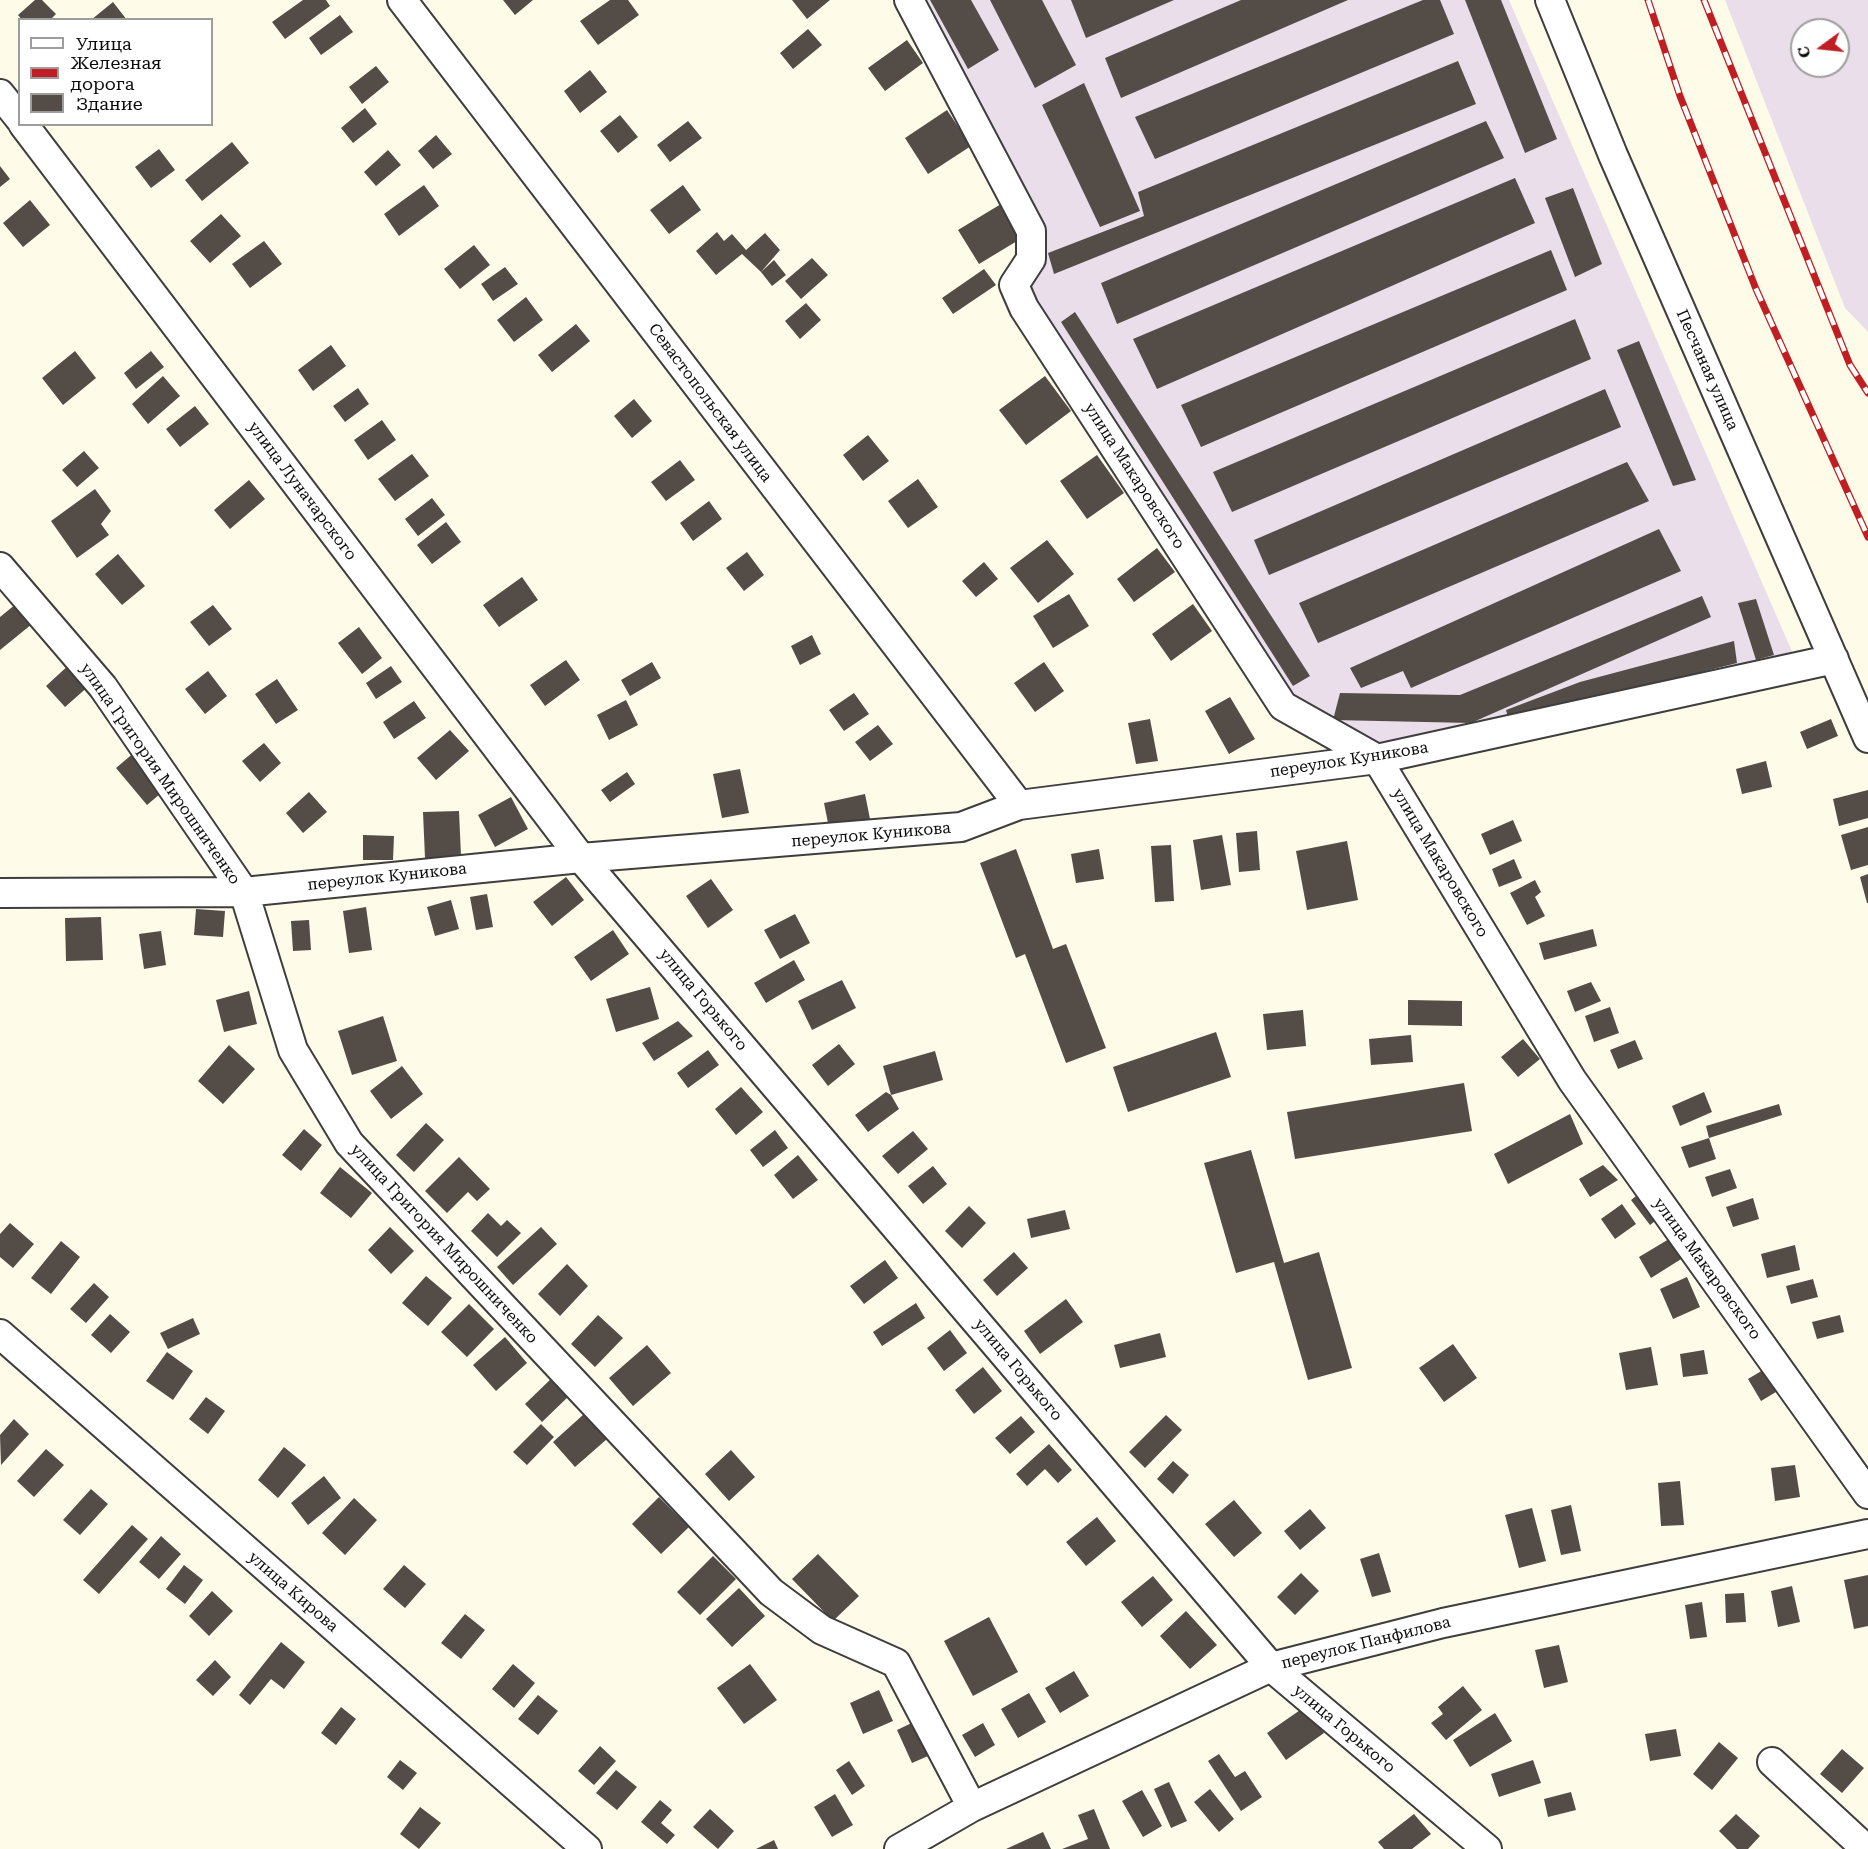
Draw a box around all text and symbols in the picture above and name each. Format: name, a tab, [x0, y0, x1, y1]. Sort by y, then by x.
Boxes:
legend	[18, 18, 213, 126]
north arrow	[1790, 18, 1850, 78]
text: Улица	[76, 33, 132, 54]
text: С	[1793, 44, 1815, 60]
text: Железная дорога	[71, 52, 161, 94]
text: Здание	[76, 93, 143, 114]
street label: Песчаная улица	[1672, 307, 1742, 433]
street label: Севастопольская улица	[644, 320, 776, 486]
street label: улица Макаровского	[1080, 399, 1188, 553]
street label: улица Луначарского	[244, 418, 360, 564]
street label: улица Григория Мирошниченко	[76, 660, 244, 888]
street label: переулок Куникова	[1269, 738, 1429, 782]
street label: улица Макаровского	[1388, 785, 1492, 941]
street label: переулок Куникова	[791, 818, 951, 852]
street label: переулок Куникова	[306, 859, 468, 895]
street label: улица Горького	[655, 945, 751, 1055]
street label: улица Григория Мирошниченко	[346, 1140, 542, 1348]
street label: улица Макаровского	[1649, 1194, 1765, 1344]
street label: улица Горького	[970, 1315, 1066, 1425]
street label: улица Кирова	[244, 1548, 342, 1636]
street label: переулок Панфилова	[1279, 1613, 1453, 1673]
street label: улица Горького	[1289, 1681, 1399, 1777]

